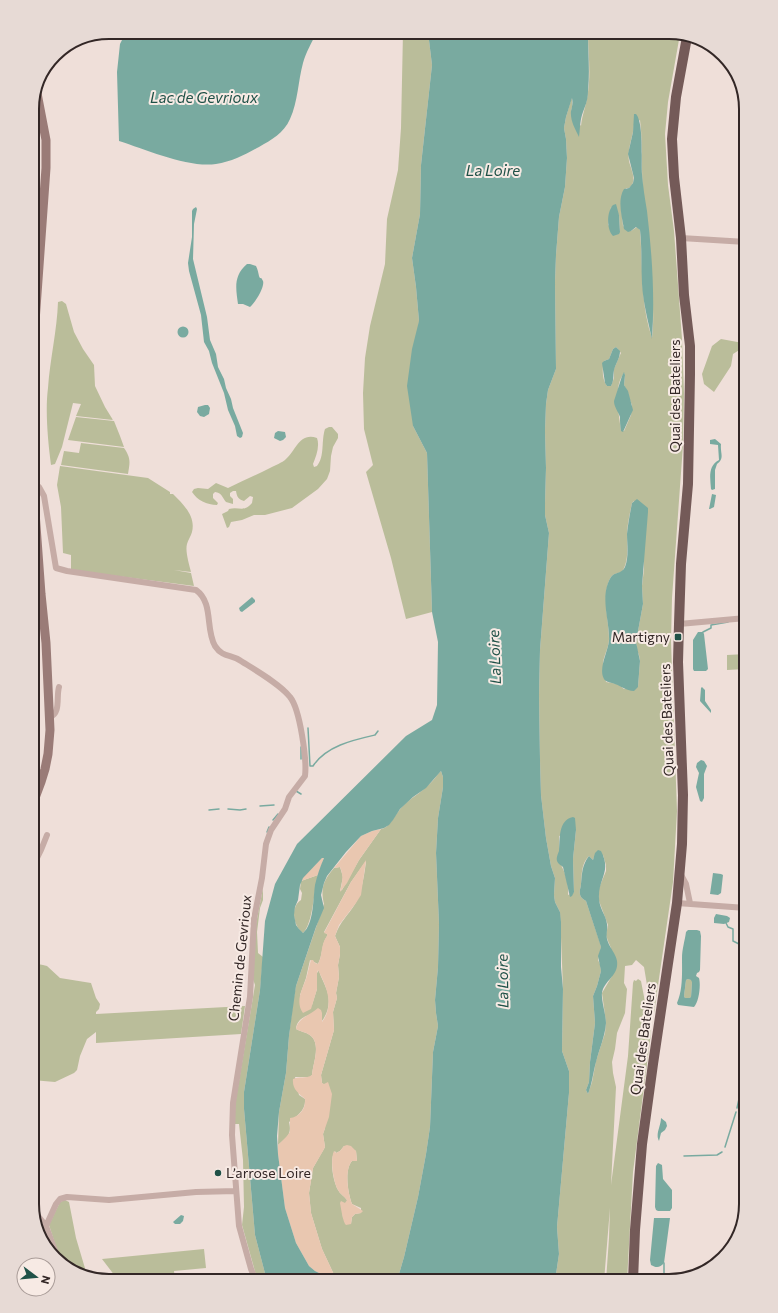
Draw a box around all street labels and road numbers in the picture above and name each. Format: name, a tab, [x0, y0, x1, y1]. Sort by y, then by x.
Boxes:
street label: Quai des Bateliers	[666, 339, 683, 453]
street label: Quai des Bateliers	[656, 663, 677, 777]
street label: Chemin de Gevrioux	[224, 893, 255, 1022]
street label: Quai des Bateliers	[626, 982, 659, 1096]

